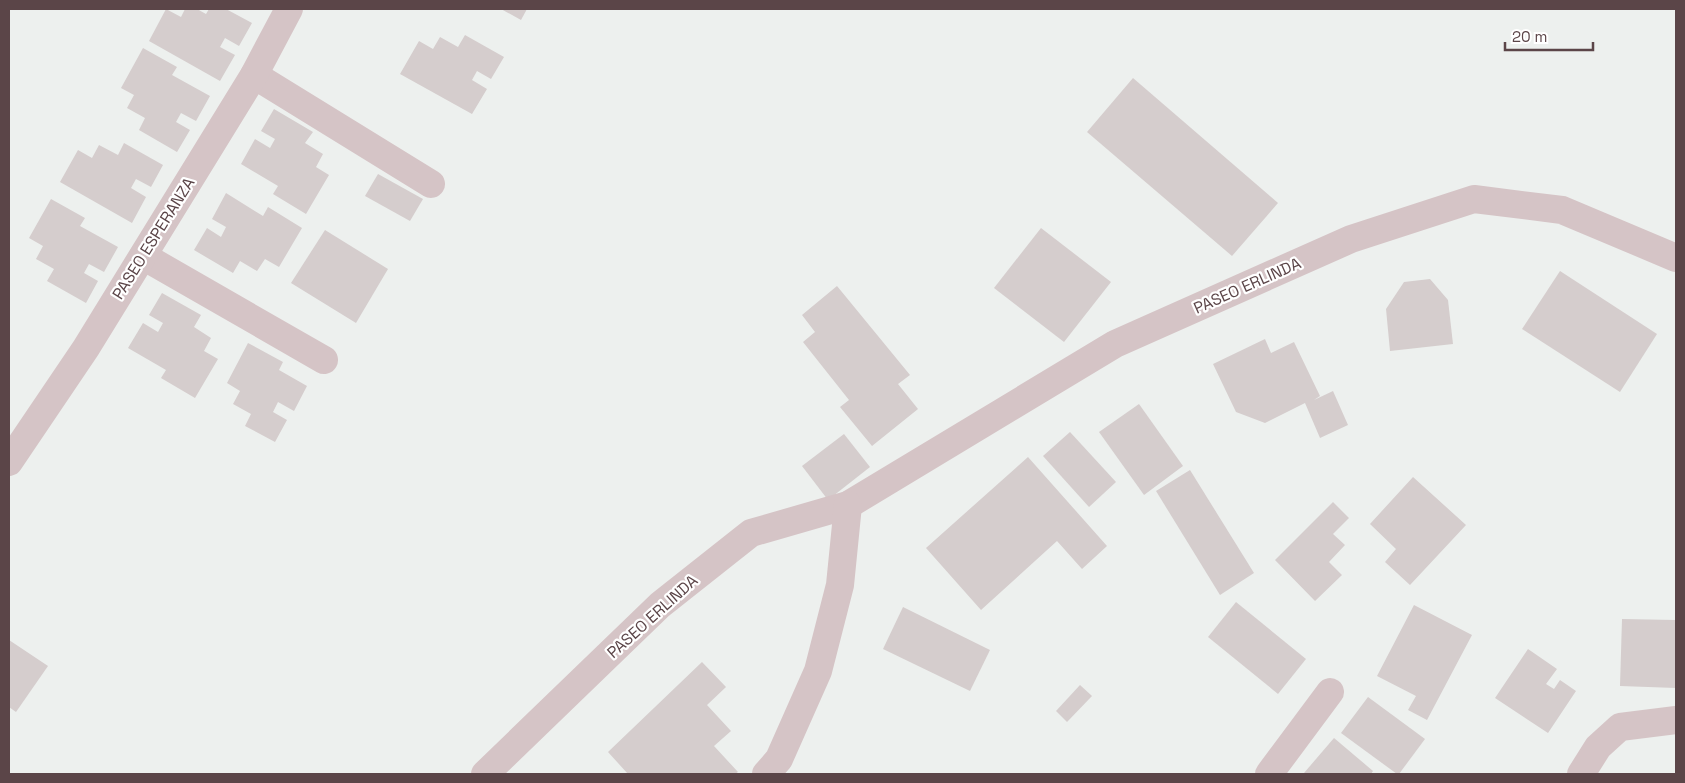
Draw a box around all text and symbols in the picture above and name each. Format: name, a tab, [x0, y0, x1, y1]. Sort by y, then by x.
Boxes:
scale bar	[1505, 20, 1592, 52]
text: 20 m	[1512, 27, 1547, 46]
street label: PASEO ESPERANZA	[107, 173, 199, 303]
street label: PASEO ERLINDA	[1190, 252, 1304, 318]
street label: PASEO ERLINDA	[602, 570, 702, 663]

